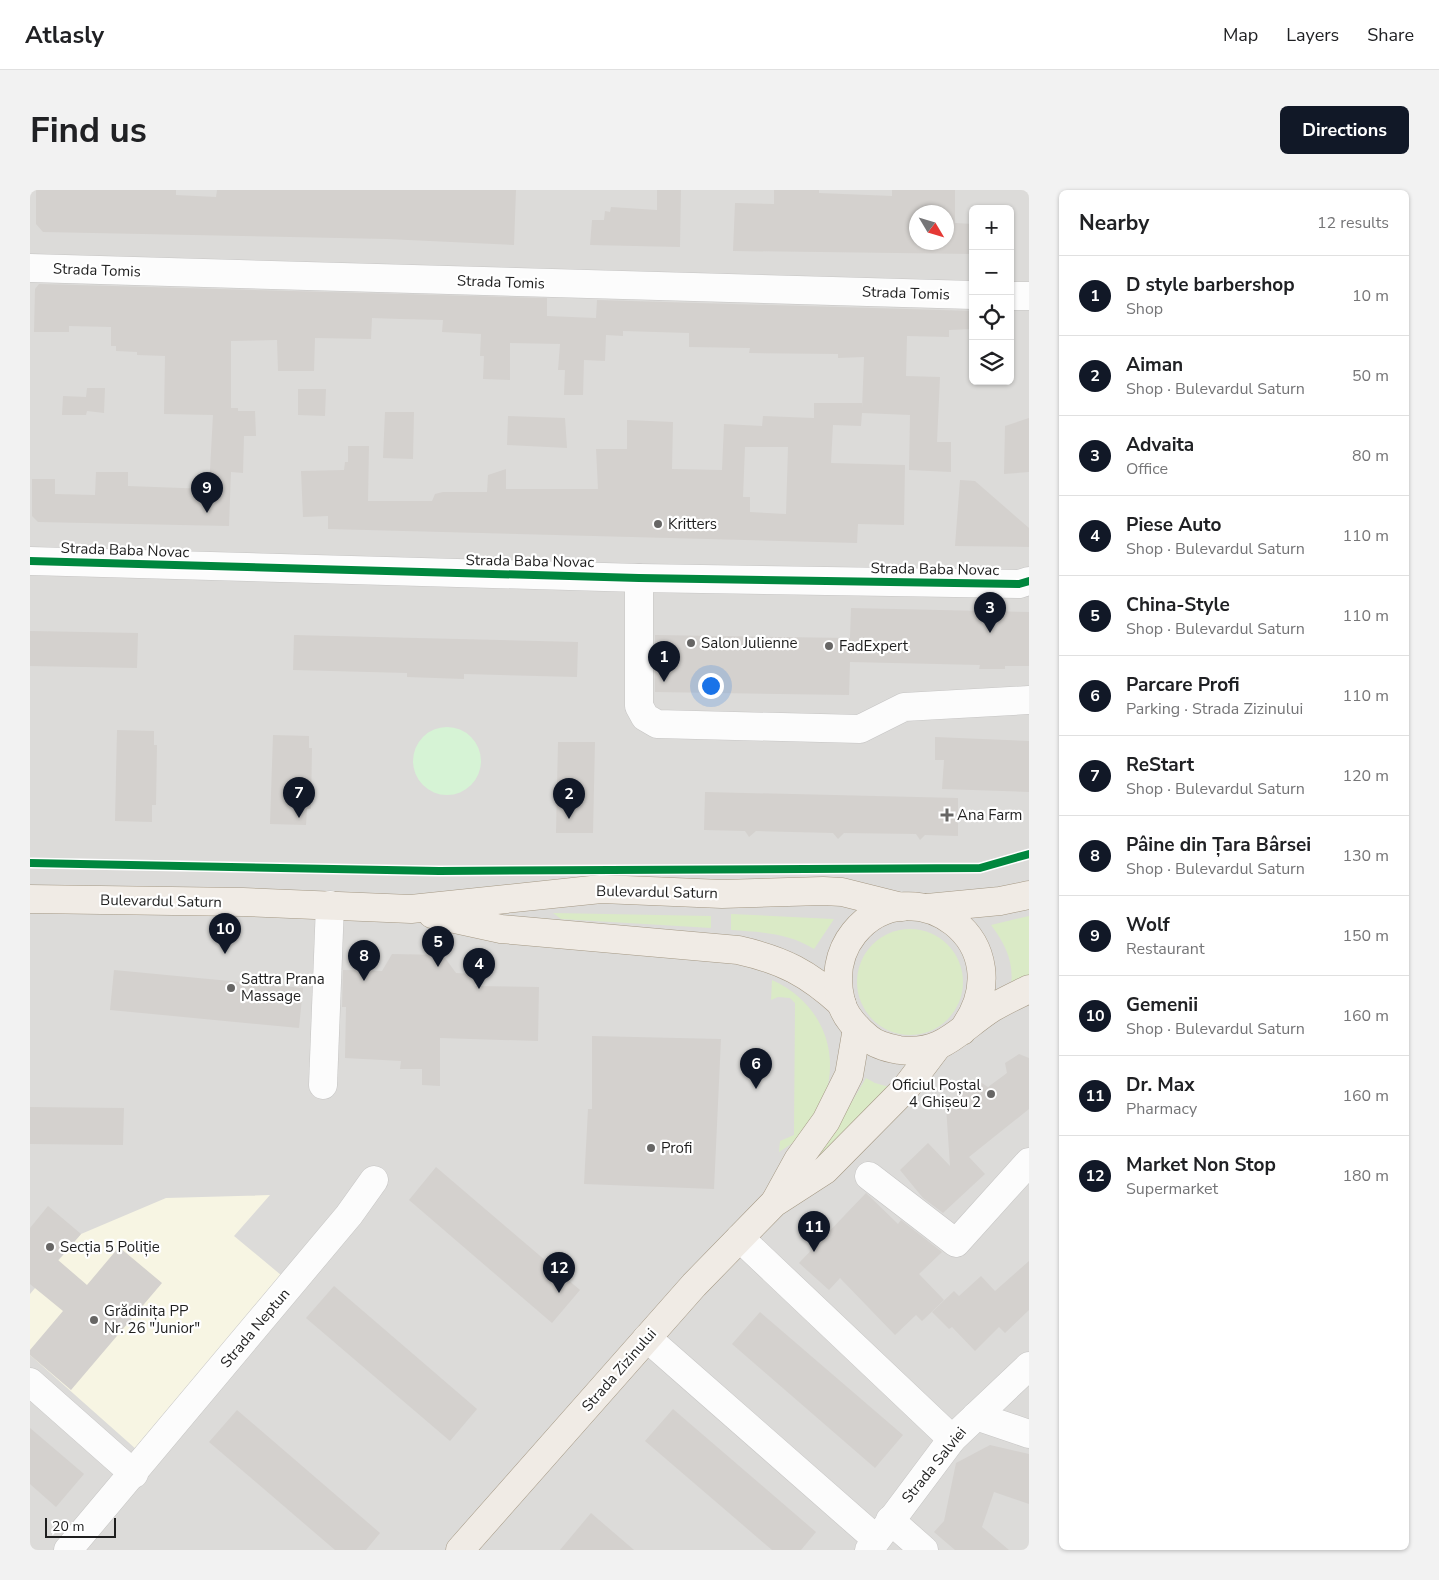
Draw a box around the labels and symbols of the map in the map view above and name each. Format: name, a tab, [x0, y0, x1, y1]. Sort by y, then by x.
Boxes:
north arrow	[909, 205, 954, 250]
street label: Strada Tomis	[53, 258, 141, 282]
street label: Strada Tomis	[457, 270, 545, 294]
street label: Strada Tomis	[862, 281, 950, 305]
pin: 9	[191, 472, 223, 513]
place label: Kritters	[668, 514, 717, 534]
marker: Kritters	[652, 518, 664, 530]
street label: Strada Baba Novac	[60, 538, 190, 562]
street label: Strada Baba Novac	[465, 550, 595, 572]
street label: Strada Baba Novac	[870, 558, 1000, 580]
pin: 3	[974, 592, 1006, 633]
place label: Salon Julienne	[701, 633, 797, 653]
place label: FadExpert	[839, 636, 909, 656]
marker: Salon Julienne	[685, 637, 697, 649]
marker: FadExpert	[823, 640, 835, 652]
pin: 1	[648, 641, 680, 682]
your location	[698, 673, 724, 699]
pin: 7	[283, 777, 315, 818]
pin: 2	[553, 778, 585, 819]
place label: Ana Farm	[957, 805, 1022, 825]
marker: Ana Farm	[941, 809, 953, 821]
street label: Bulevardul Saturn	[596, 881, 718, 903]
street label: Bulevardul Saturn	[100, 890, 222, 912]
pin: 10	[209, 913, 241, 954]
pin: 5	[422, 926, 454, 967]
pin: 8	[348, 940, 380, 981]
pin: 4	[463, 948, 495, 989]
place label: Sattra Prana Massage	[241, 969, 325, 1006]
marker: Sattra Prana Massage	[225, 982, 237, 994]
pin: 6	[740, 1048, 772, 1089]
place label: Oficiul Poștal 4 Ghișeu 2	[892, 1075, 982, 1112]
marker: Oficiul Poștal 4 Ghișeu 2	[985, 1088, 997, 1100]
place label: Profi	[661, 1138, 692, 1158]
marker: Profi	[645, 1142, 657, 1154]
pin: 11	[798, 1211, 830, 1252]
place label: Secția 5 Poliție	[60, 1237, 160, 1257]
marker: Secția 5 Poliție	[44, 1241, 56, 1253]
pin: 12	[543, 1252, 575, 1293]
street label: Strada Neptun	[216, 1284, 294, 1372]
place label: Grădinița PP Nr. 26 "Junior"	[104, 1301, 200, 1338]
marker: Grădinița PP Nr. 26 "Junior"	[88, 1314, 100, 1326]
street label: Strada Zizinului	[577, 1324, 661, 1416]
street label: Strada Salviei	[897, 1423, 971, 1507]
scale bar	[45, 1515, 116, 1538]

